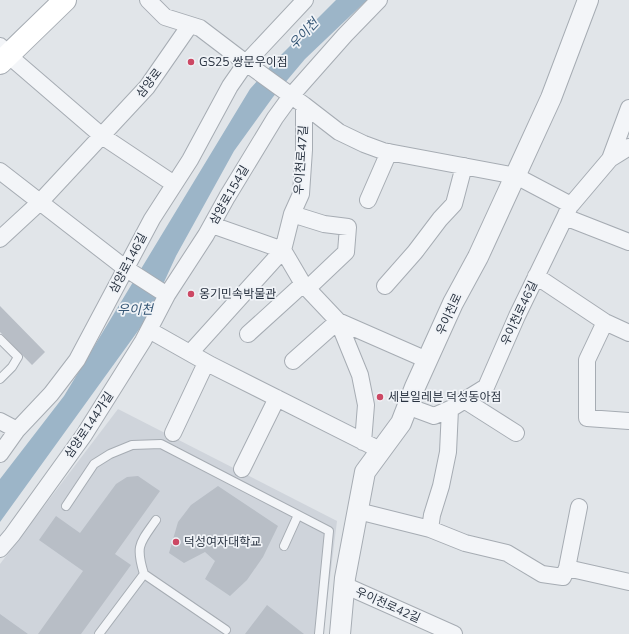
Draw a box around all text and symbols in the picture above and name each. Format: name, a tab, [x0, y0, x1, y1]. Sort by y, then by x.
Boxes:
water label: 우이천	[285, 14, 324, 53]
place label: GS25 쌍문우이점	[199, 54, 288, 70]
marker: GS25 쌍문우이점	[186, 57, 196, 67]
street label: 삼양로	[132, 65, 166, 101]
street label: 우이천로47길	[291, 125, 311, 195]
street label: 삼양로154길	[206, 163, 252, 227]
street label: 삼양로146길	[105, 230, 151, 296]
street label: 우이천로46길	[497, 278, 541, 348]
place label: 옹기민속박물관	[199, 286, 276, 302]
marker: 옹기민속박물관	[186, 289, 196, 299]
street label: 우이천로	[432, 291, 466, 337]
water label: 우이천	[117, 301, 154, 319]
street label: 삼양로144가길	[61, 389, 117, 461]
place label: 세븐일레븐 덕성동아점	[388, 389, 502, 405]
marker: 세븐일레븐 덕성동아점	[375, 392, 385, 402]
place label: 덕성여자대학교	[184, 534, 261, 550]
marker: 덕성여자대학교	[171, 537, 181, 547]
street label: 우이천로42길	[353, 584, 423, 626]

